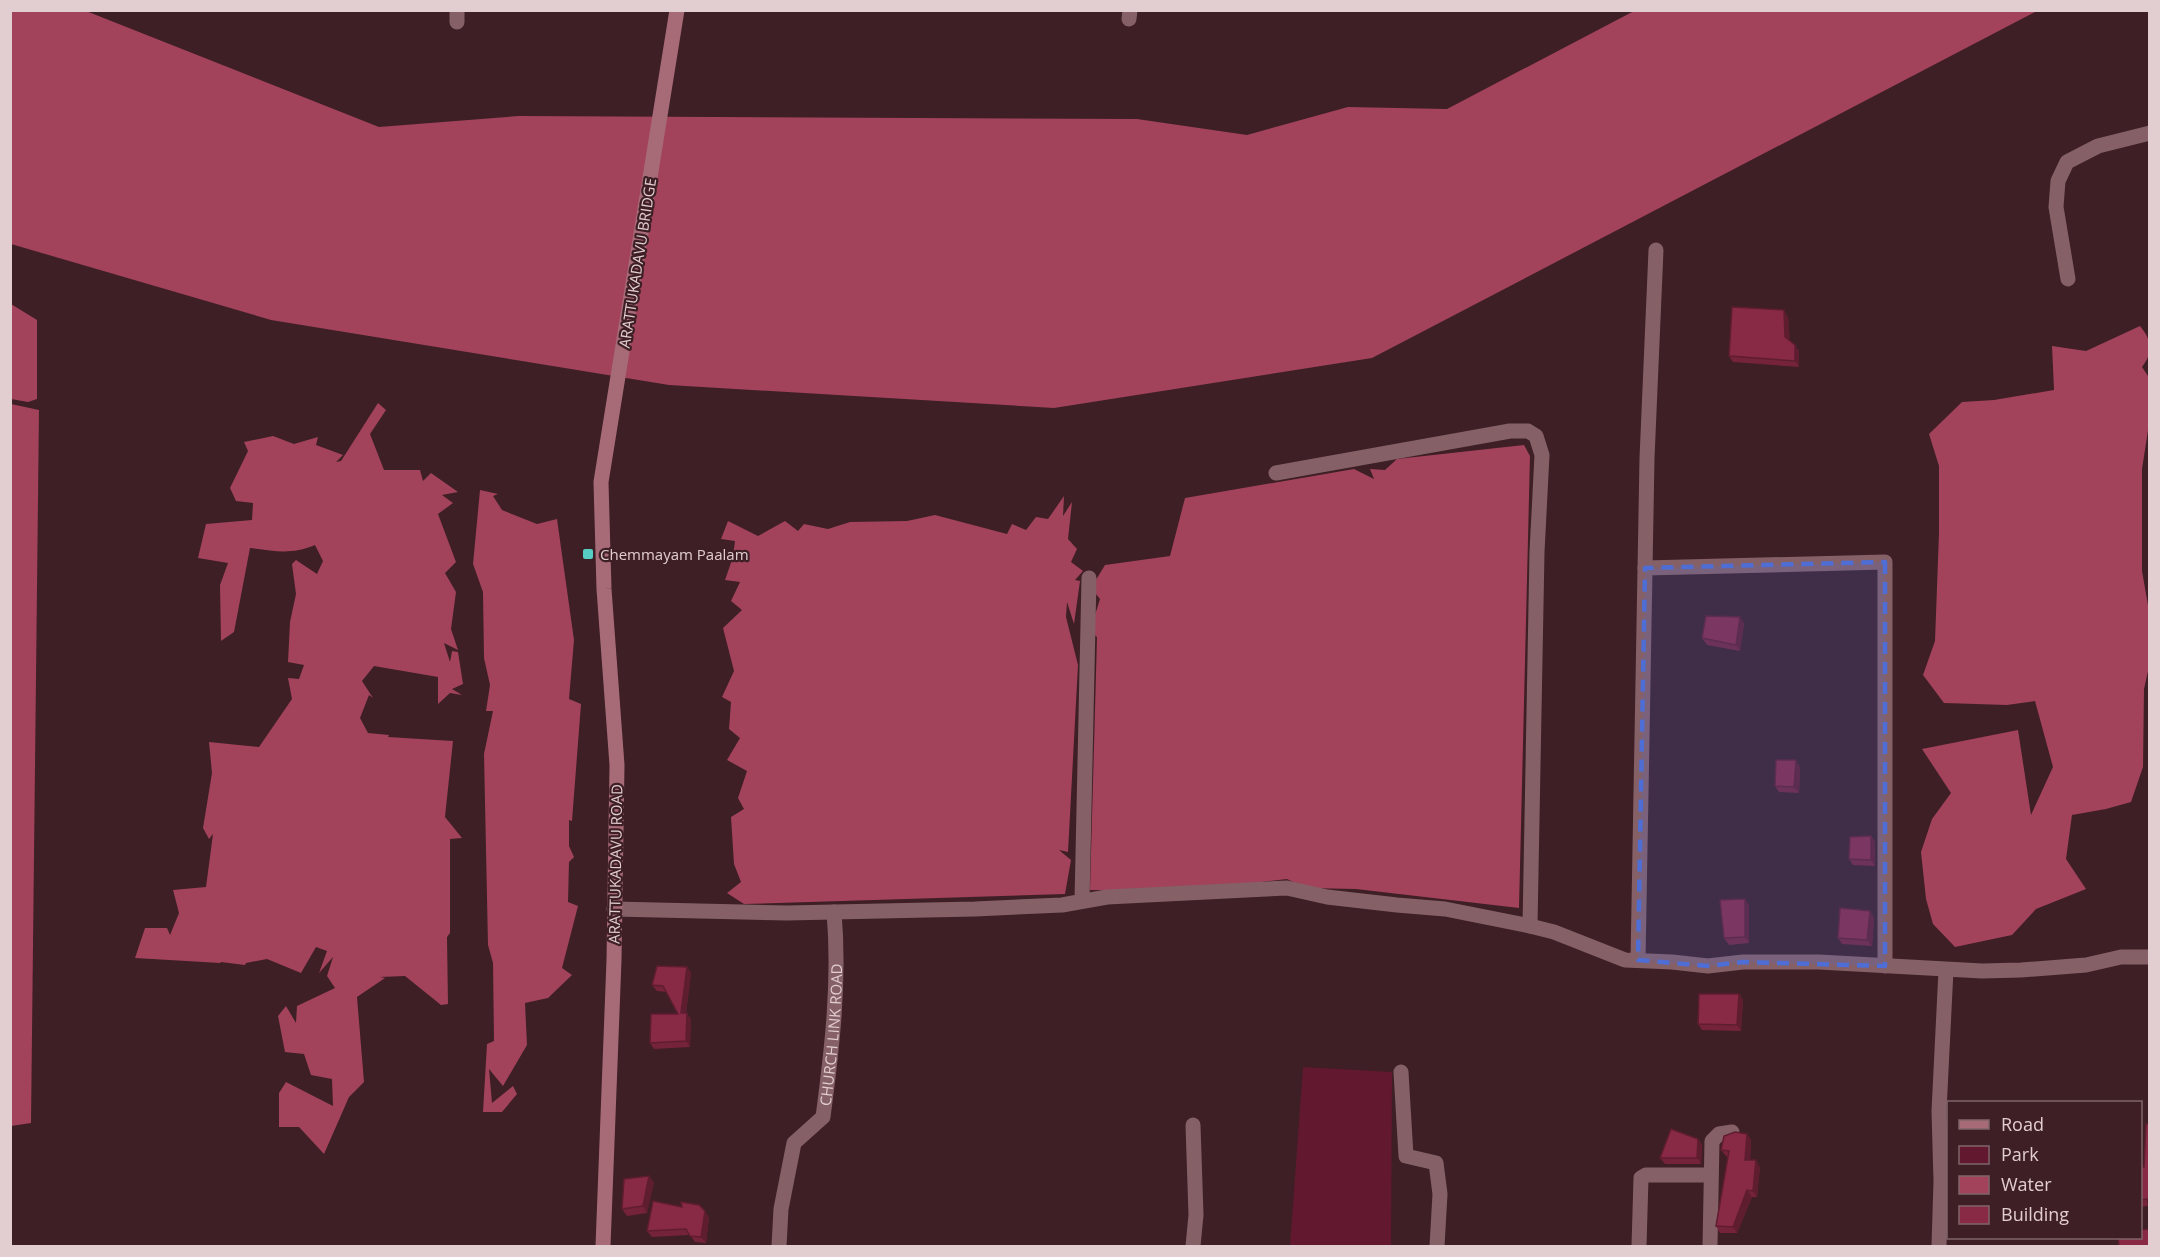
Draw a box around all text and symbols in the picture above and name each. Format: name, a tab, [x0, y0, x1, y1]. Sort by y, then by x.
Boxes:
street label: ARATTUKADAVU BRIDGE	[614, 177, 660, 349]
place label: Chemmayam Paalam	[600, 544, 749, 564]
marker: Chemmayam Paalam	[581, 547, 595, 561]
street label: ARATTUKADAVU ROAD	[604, 784, 626, 944]
street label: CHURCH LINK ROAD	[815, 963, 846, 1107]
legend	[1947, 1101, 2142, 1239]
text: Road	[2001, 1112, 2044, 1136]
text: Park	[2001, 1142, 2039, 1166]
text: Water	[2001, 1172, 2052, 1196]
text: Building	[2001, 1202, 2069, 1226]

